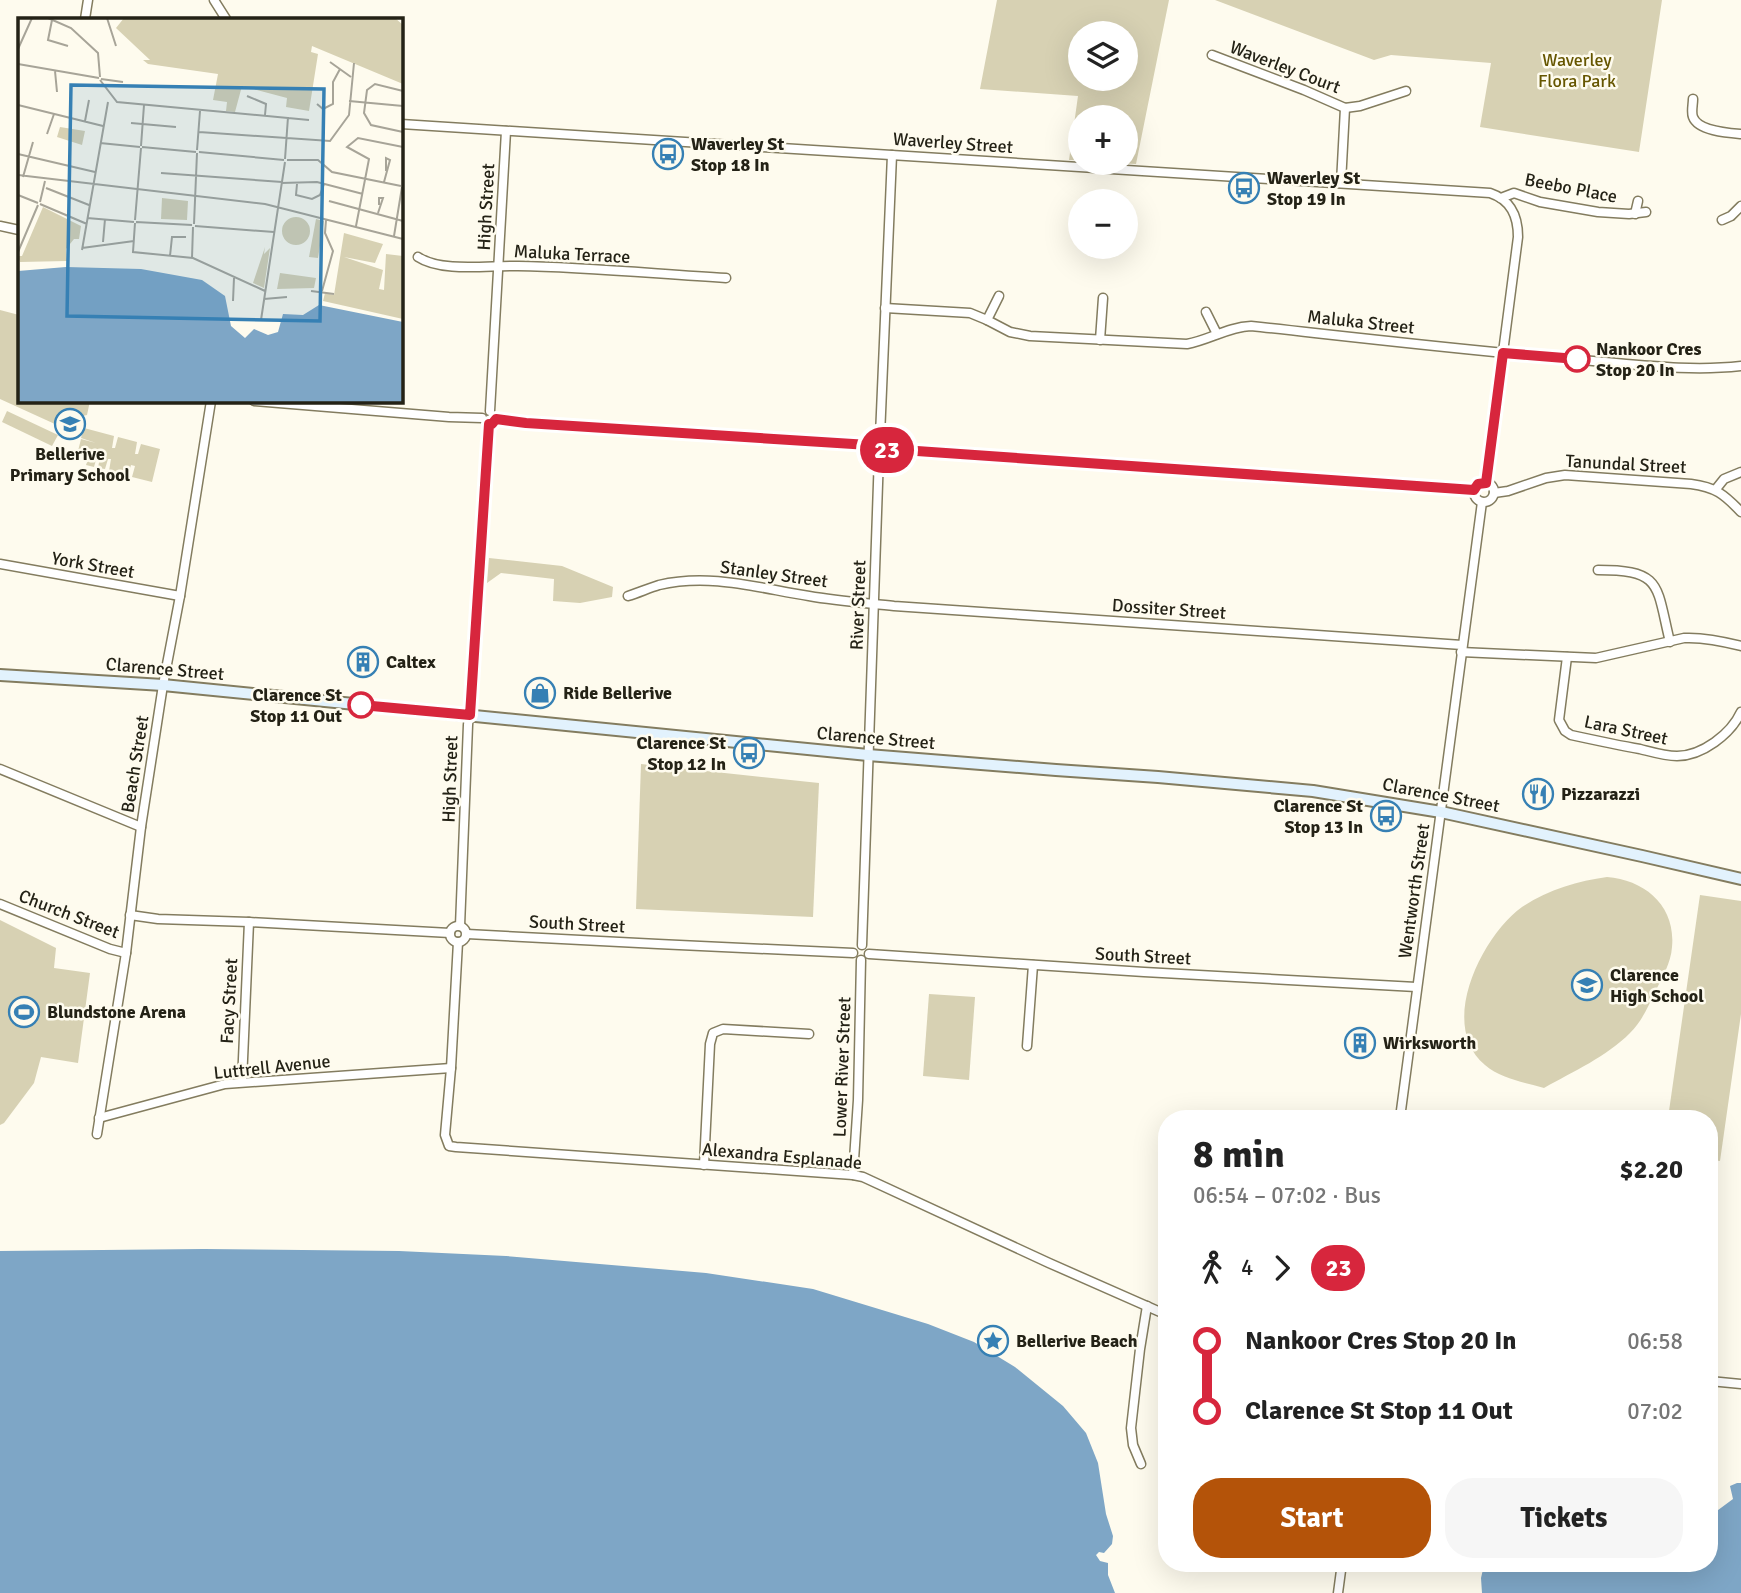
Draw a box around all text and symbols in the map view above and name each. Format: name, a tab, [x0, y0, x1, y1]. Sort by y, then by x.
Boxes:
inset map	[18, 18, 402, 402]
map controls	[1068, 21, 1138, 259]
button: layers	[1068, 21, 1138, 91]
street label: Waverley Court	[1227, 36, 1343, 98]
park label: Waverley Flora Park	[1538, 49, 1616, 92]
button: +	[1068, 105, 1138, 175]
street label: Waverley Street	[892, 128, 1014, 158]
place label: Waverley St Stop 18 In	[691, 133, 784, 176]
bus stop icon: Waverley St Stop 18 In	[651, 137, 685, 171]
street label: High Street	[473, 163, 499, 251]
place label: Waverley St Stop 19 In	[1267, 167, 1360, 210]
street label: Beebo Place	[1523, 168, 1619, 208]
bus stop icon: Waverley St Stop 19 In	[1227, 171, 1261, 205]
button: −	[1068, 189, 1138, 259]
street label: Maluka Terrace	[513, 240, 631, 268]
street label: Maluka Street	[1306, 305, 1416, 339]
place label: Nankoor Cres Stop 20 In	[1596, 338, 1701, 381]
marker: Nankoor Cres Stop 20 In	[1564, 346, 1590, 372]
school or university icon: Bellerive Primary School	[53, 407, 87, 441]
line badge: 23	[856, 427, 918, 473]
text: 23	[874, 435, 900, 465]
place label: Bellerive Primary School	[10, 443, 131, 486]
street label: Tanundal Street	[1565, 450, 1687, 478]
street label: York Street	[50, 547, 136, 583]
street label: Stanley Street	[719, 556, 829, 592]
street label: River Street	[845, 560, 871, 650]
street label: Dossiter Street	[1111, 594, 1227, 624]
building icon: Caltex	[346, 645, 380, 679]
place label: Caltex	[386, 651, 436, 673]
street label: Clarence Street	[105, 653, 225, 685]
shop icon: Ride Bellerive	[523, 676, 557, 710]
place label: Ride Bellerive	[563, 682, 672, 704]
place label: Clarence St Stop 11 Out	[250, 684, 342, 727]
marker: Clarence St Stop 11 Out	[348, 692, 374, 718]
street label: Lara Street	[1582, 710, 1670, 750]
street label: Beach Street	[116, 714, 154, 814]
street label: Clarence Street	[816, 722, 936, 754]
place label: Clarence St Stop 12 In	[636, 732, 726, 775]
street label: High Street	[437, 735, 463, 823]
bus stop icon: Clarence St Stop 12 In	[732, 736, 766, 770]
street label: Clarence Street	[1381, 773, 1501, 817]
restaurant icon: Pizzarazzi	[1521, 777, 1555, 811]
place label: Pizzarazzi	[1561, 783, 1640, 805]
place label: Clarence St Stop 13 In	[1273, 795, 1363, 838]
bus stop icon: Clarence St Stop 13 In	[1369, 799, 1403, 833]
street label: Wentworth Street	[1394, 822, 1434, 960]
street label: Church Street	[16, 885, 122, 943]
street label: South Street	[528, 910, 626, 938]
street label: South Street	[1094, 942, 1192, 970]
street label: Facy Street	[216, 958, 242, 1044]
place label: Clarence High School	[1610, 964, 1704, 1007]
school or university icon: Clarence High School	[1570, 968, 1604, 1002]
sports icon: Blundstone Arena	[7, 995, 41, 1029]
street label: Lower River Street	[829, 996, 855, 1138]
place label: Blundstone Arena	[47, 1001, 186, 1023]
building icon: Wirksworth	[1343, 1026, 1377, 1060]
place label: Wirksworth	[1383, 1032, 1477, 1054]
street label: Luttrell Avenue	[212, 1050, 332, 1084]
text: 8 min	[1193, 1131, 1285, 1178]
street label: Alexandra Esplanade	[701, 1138, 863, 1174]
text: $2.20	[1619, 1154, 1683, 1186]
text: 06:54 – 07:02 · Bus	[1193, 1181, 1381, 1210]
icon: walk	[1193, 1249, 1231, 1287]
icon: forward	[1263, 1249, 1301, 1287]
text: 4	[1241, 1253, 1253, 1282]
text: 23	[1325, 1253, 1351, 1283]
place icon: Bellerive Beach	[976, 1324, 1010, 1358]
text: Nankoor Cres Stop 20 In	[1245, 1325, 1517, 1357]
text: 06:58	[1627, 1327, 1683, 1356]
place label: Bellerive Beach	[1016, 1330, 1138, 1352]
text: Clarence St Stop 11 Out	[1245, 1395, 1513, 1427]
text: 07:02	[1627, 1397, 1683, 1426]
button: Start	[1193, 1478, 1431, 1558]
button: Tickets	[1445, 1478, 1683, 1558]

